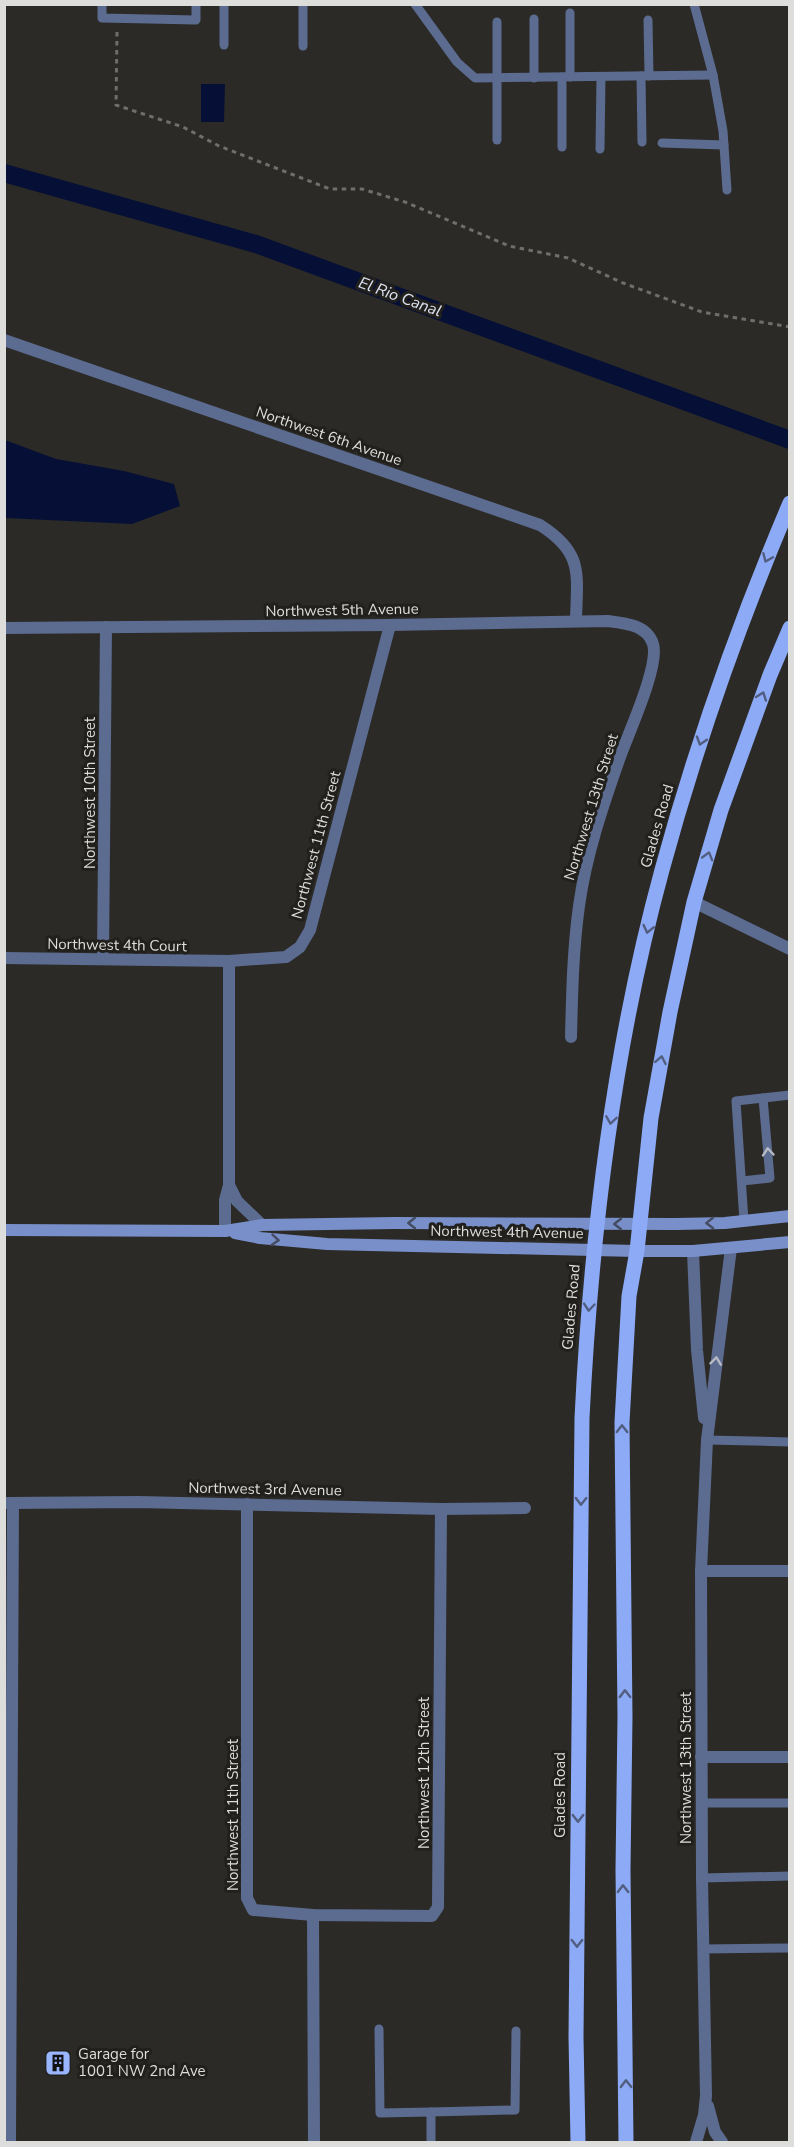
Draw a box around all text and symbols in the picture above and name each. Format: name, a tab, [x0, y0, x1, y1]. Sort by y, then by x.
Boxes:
water label: El Rio Canal	[355, 272, 445, 322]
street label: Northwest 6th Avenue	[253, 402, 405, 470]
one-way arrow	[762, 551, 774, 562]
street label: Northwest 5th Avenue	[265, 599, 419, 621]
one-way arrow	[754, 691, 767, 702]
street label: Northwest 10th Street	[80, 716, 100, 869]
street label: Northwest 13th Street	[559, 731, 623, 883]
one-way arrow	[696, 735, 708, 746]
street label: Northwest 11th Street	[287, 768, 346, 921]
street label: Glades Road	[636, 782, 678, 870]
one-way arrow	[700, 851, 713, 861]
one-way arrow	[642, 924, 655, 934]
street label: Northwest 4th Court	[47, 934, 188, 956]
one-way arrow	[654, 1055, 667, 1065]
one-way arrow	[606, 1116, 618, 1125]
one-way arrow	[762, 1147, 775, 1157]
one-way arrow	[407, 1217, 416, 1229]
one-way arrow	[706, 1217, 715, 1230]
one-way arrow	[613, 1218, 622, 1230]
street label: Northwest 4th Avenue	[430, 1221, 584, 1243]
one-way arrow	[271, 1233, 280, 1246]
street label: Glades Road	[557, 1263, 585, 1351]
one-way arrow	[583, 1302, 596, 1311]
one-way arrow	[709, 1356, 722, 1365]
one-way arrow	[616, 1424, 628, 1433]
street label: Northwest 3rd Avenue	[188, 1478, 342, 1500]
one-way arrow	[574, 1497, 587, 1506]
one-way arrow	[619, 1690, 631, 1699]
street label: Northwest 13th Street	[676, 1691, 696, 1844]
street label: Northwest 12th Street	[414, 1696, 434, 1849]
street label: Northwest 11th Street	[223, 1738, 243, 1891]
street label: Glades Road	[550, 1752, 570, 1838]
one-way arrow	[572, 1814, 584, 1823]
one-way arrow	[617, 1885, 630, 1894]
one-way arrow	[571, 1939, 583, 1948]
place label: Garage for 1001 NW 2nd Ave	[78, 2044, 206, 2081]
building icon: Garage for 1001 NW 2nd Ave	[43, 2048, 73, 2078]
one-way arrow	[619, 2080, 632, 2089]

